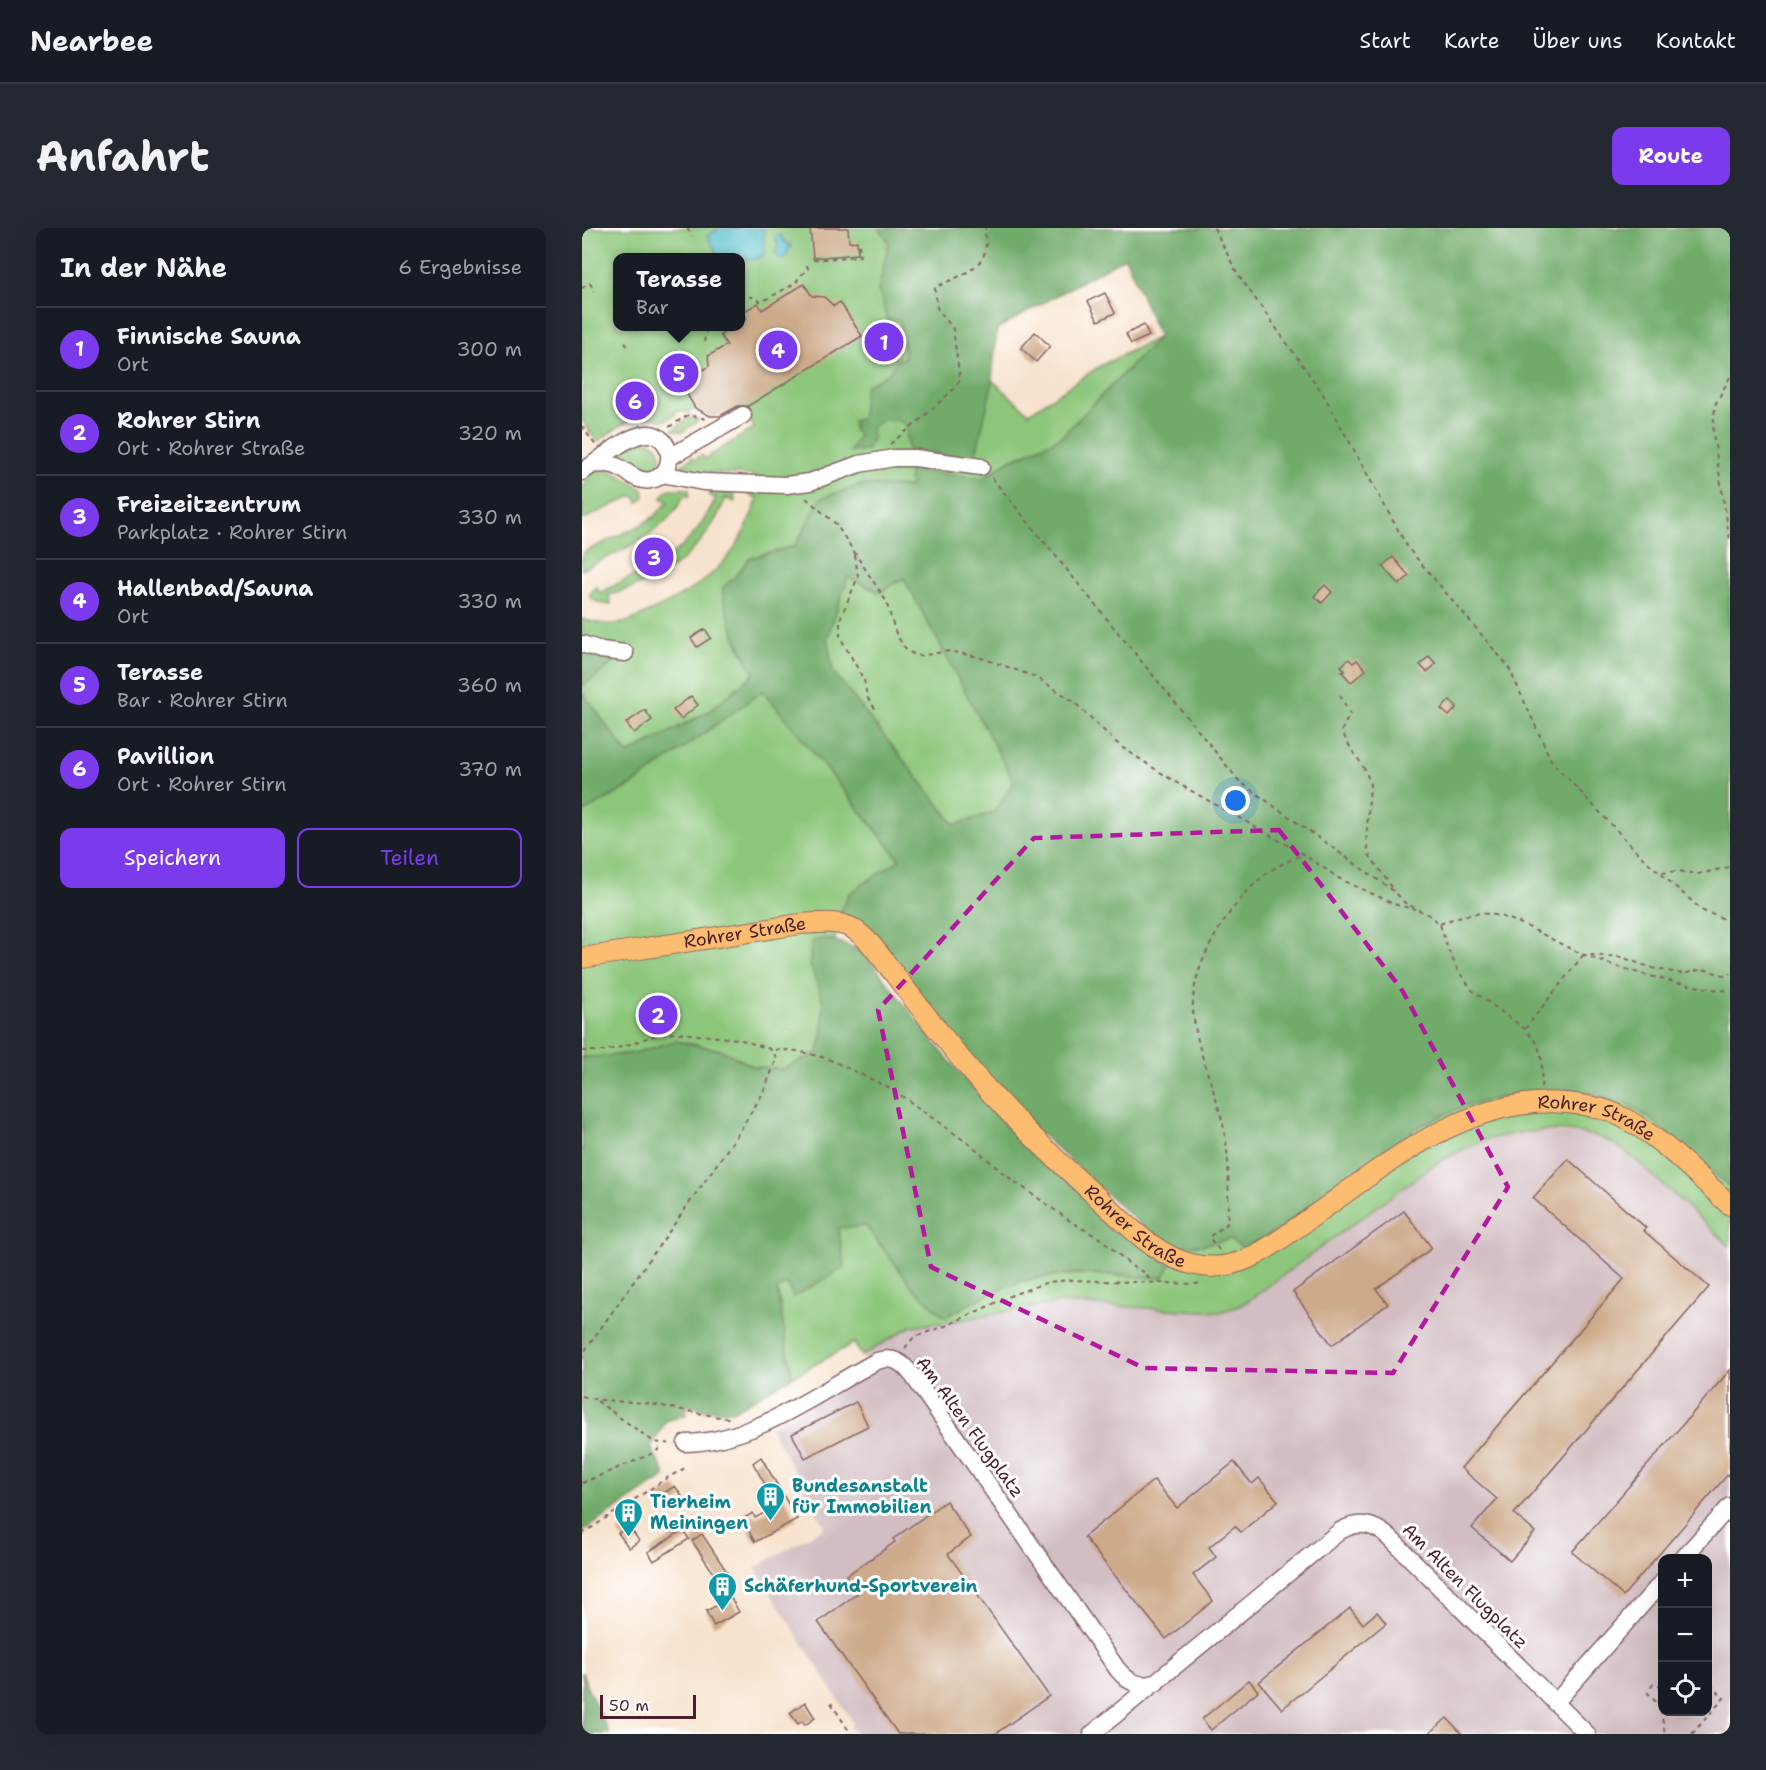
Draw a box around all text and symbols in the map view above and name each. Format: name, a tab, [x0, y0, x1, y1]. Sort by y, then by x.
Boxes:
text: Nearbee	[30, 22, 153, 60]
text: Start	[1360, 27, 1411, 55]
text: Karte	[1444, 27, 1500, 55]
text: Über uns	[1533, 27, 1623, 55]
text: Kontakt	[1656, 27, 1736, 55]
button: Route	[1612, 127, 1730, 185]
text: Anfahrt	[36, 128, 209, 184]
text: In der Nähe	[60, 250, 227, 285]
popup	[613, 253, 745, 331]
text: 6 Ergebnisse	[398, 254, 522, 280]
text: Terasse	[636, 265, 722, 294]
text: Bar	[636, 294, 669, 320]
pin: 1	[864, 320, 904, 364]
text: Finnische Sauna	[117, 322, 301, 351]
pin: 4	[758, 328, 798, 372]
text: 1	[75, 336, 84, 362]
text: 300 m	[456, 336, 522, 362]
pin: 5	[660, 350, 698, 396]
text: Ort	[117, 351, 149, 377]
pin: 6	[616, 378, 654, 423]
text: Rohrer Stirn	[117, 406, 260, 435]
text: 2	[73, 420, 87, 446]
text: 320 m	[458, 420, 522, 446]
text: Ort · Rohrer Straße	[117, 435, 305, 461]
text: Freizeitzentrum	[117, 490, 301, 519]
text: 3	[73, 504, 87, 530]
text: 330 m	[458, 504, 522, 530]
text: Parkplatz · Rohrer Stirn	[117, 519, 347, 545]
pin: 3	[634, 534, 674, 580]
text: Hallenbad/Sauna	[117, 574, 313, 603]
text: 4	[73, 588, 87, 614]
text: 330 m	[458, 588, 522, 614]
text: Ort	[117, 603, 149, 629]
text: Terasse	[117, 658, 203, 687]
text: 5	[73, 672, 86, 698]
text: 360 m	[457, 672, 522, 698]
text: Bar · Rohrer Stirn	[117, 687, 288, 713]
text: Pavillion	[117, 742, 214, 771]
text: 6	[73, 756, 87, 782]
text: 370 m	[458, 756, 522, 782]
text: Ort · Rohrer Stirn	[117, 771, 287, 797]
your location	[1221, 786, 1250, 815]
button: Speichern	[60, 828, 285, 888]
button: Teilen	[297, 828, 522, 888]
street label: Rohrer Straße	[682, 912, 807, 954]
pin: 2	[638, 992, 678, 1038]
street label: Rohrer Straße	[1537, 1090, 1660, 1147]
street label: Rohrer Straße	[1079, 1179, 1189, 1274]
street label: Am Alten Flugplatz	[911, 1352, 1029, 1502]
place label: Bundesanstalt für Immobilien	[792, 1474, 932, 1519]
building icon: Bundesanstalt für Immobilien	[755, 1480, 787, 1522]
place label: Tierheim Meiningen	[650, 1490, 748, 1535]
building icon: Tierheim Meiningen	[613, 1496, 645, 1538]
street label: Am Alten Flugplatz	[1397, 1518, 1533, 1654]
map controls	[1658, 1554, 1712, 1716]
button: +	[1658, 1554, 1712, 1608]
building icon: Schäferhund-Sportverein	[707, 1570, 739, 1612]
place label: Schäferhund-Sportverein	[744, 1574, 978, 1598]
button: −	[1658, 1608, 1712, 1662]
button: locate	[1658, 1662, 1712, 1716]
scale bar	[600, 1692, 696, 1720]
text: 50 m	[609, 1695, 649, 1716]

